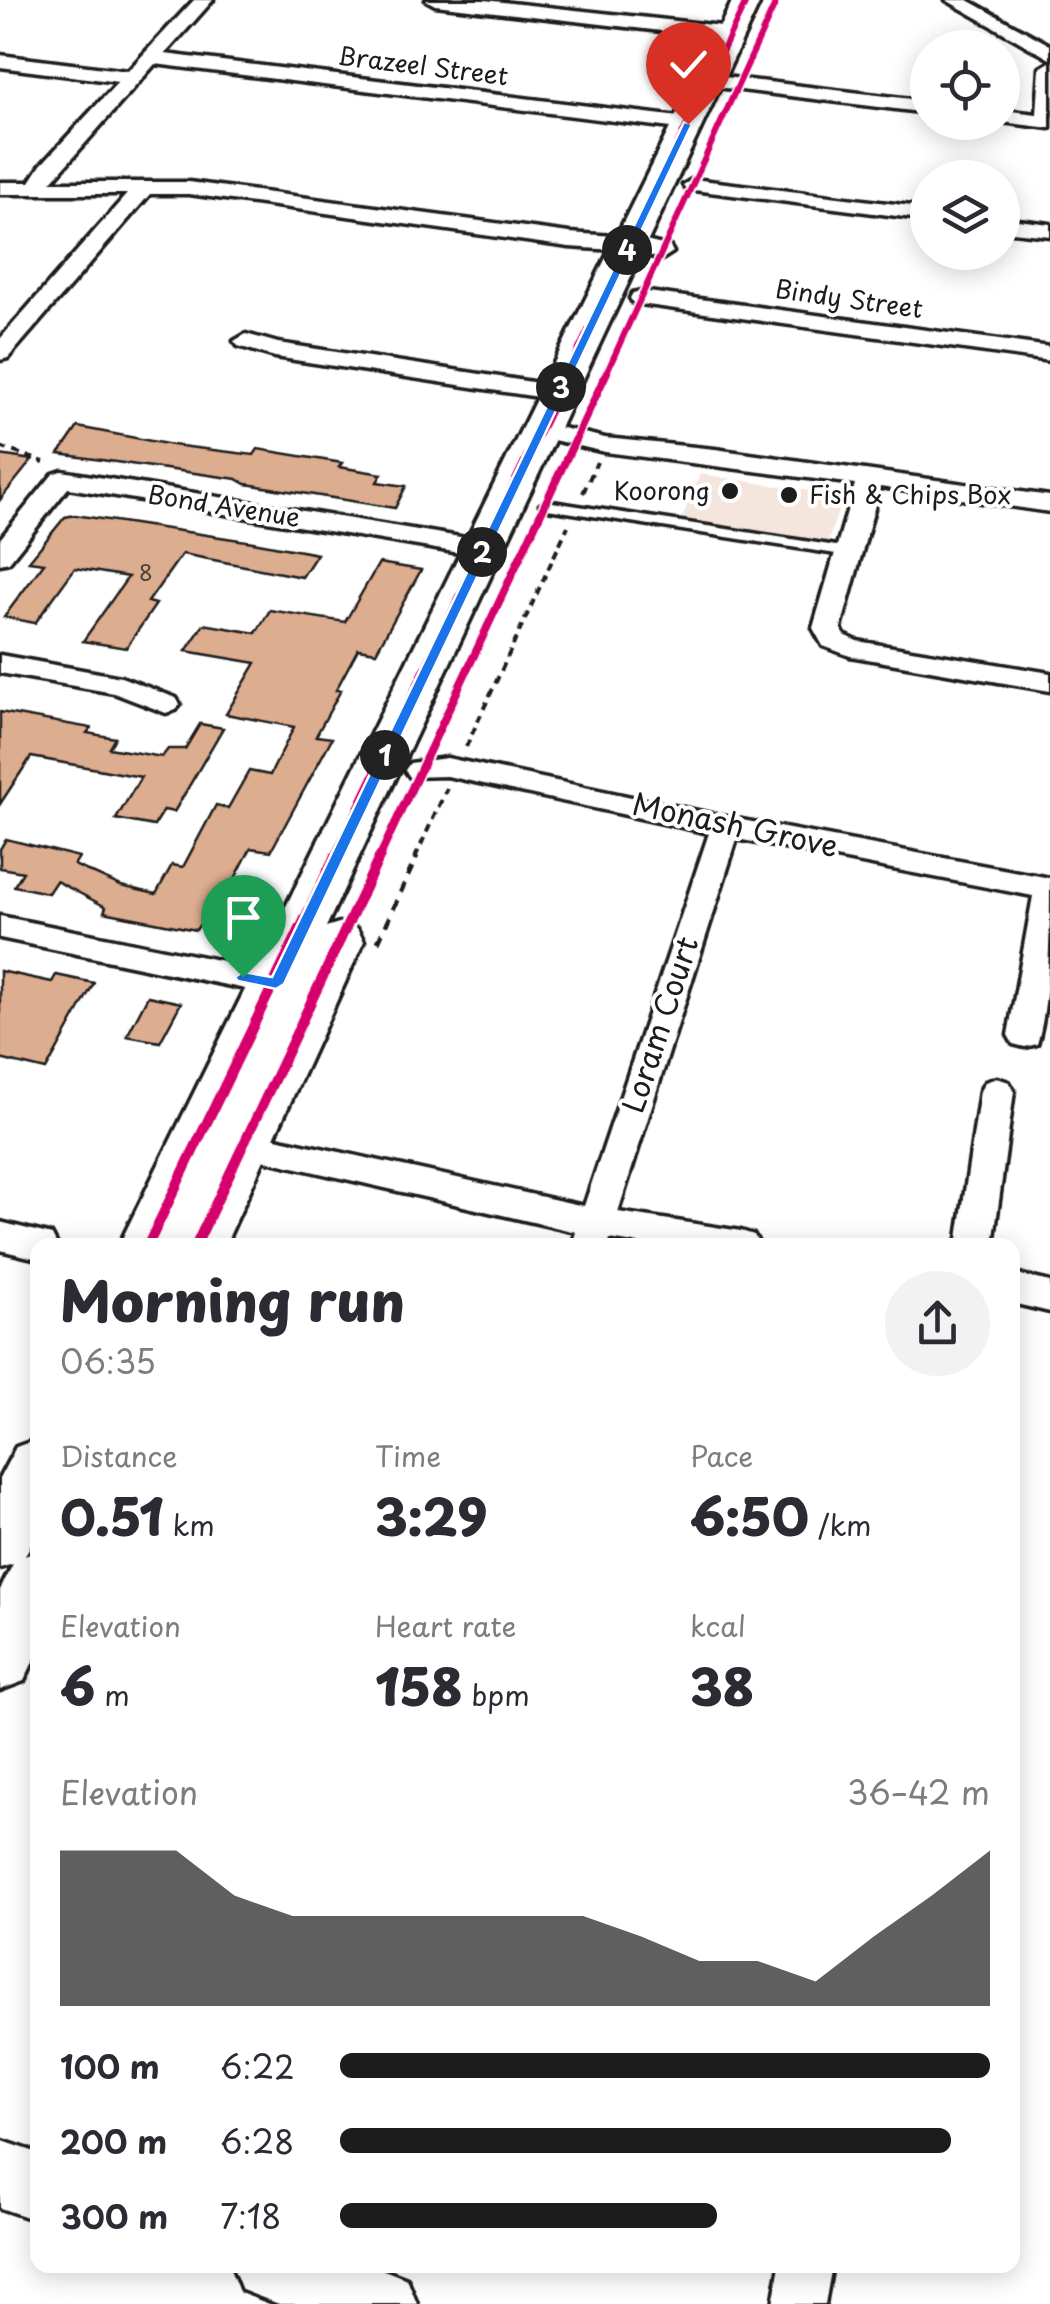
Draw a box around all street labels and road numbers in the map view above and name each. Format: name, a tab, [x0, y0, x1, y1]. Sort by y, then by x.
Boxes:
street label: Brazeel Street	[336, 36, 511, 94]
street label: Bindy Street	[773, 269, 925, 327]
street label: Bond Avenue	[145, 474, 303, 536]
street label: Monash Grove	[629, 780, 842, 867]
street label: Loram Court	[609, 930, 708, 1118]

